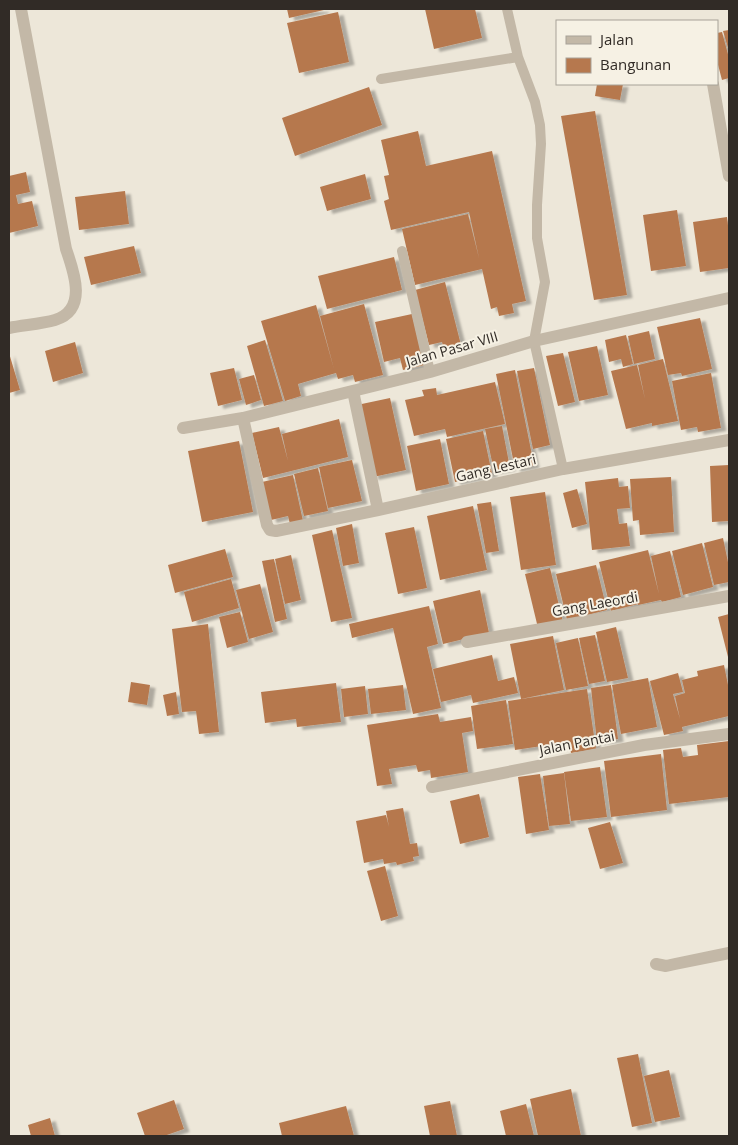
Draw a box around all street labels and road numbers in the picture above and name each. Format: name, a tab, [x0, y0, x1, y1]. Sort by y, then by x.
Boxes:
street label: Jalan Pasar VIII	[402, 326, 500, 371]
street label: Gang Lestari	[454, 449, 538, 486]
street label: Gang Laeordi	[550, 587, 639, 620]
street label: Jalan Pantai	[536, 726, 616, 759]

